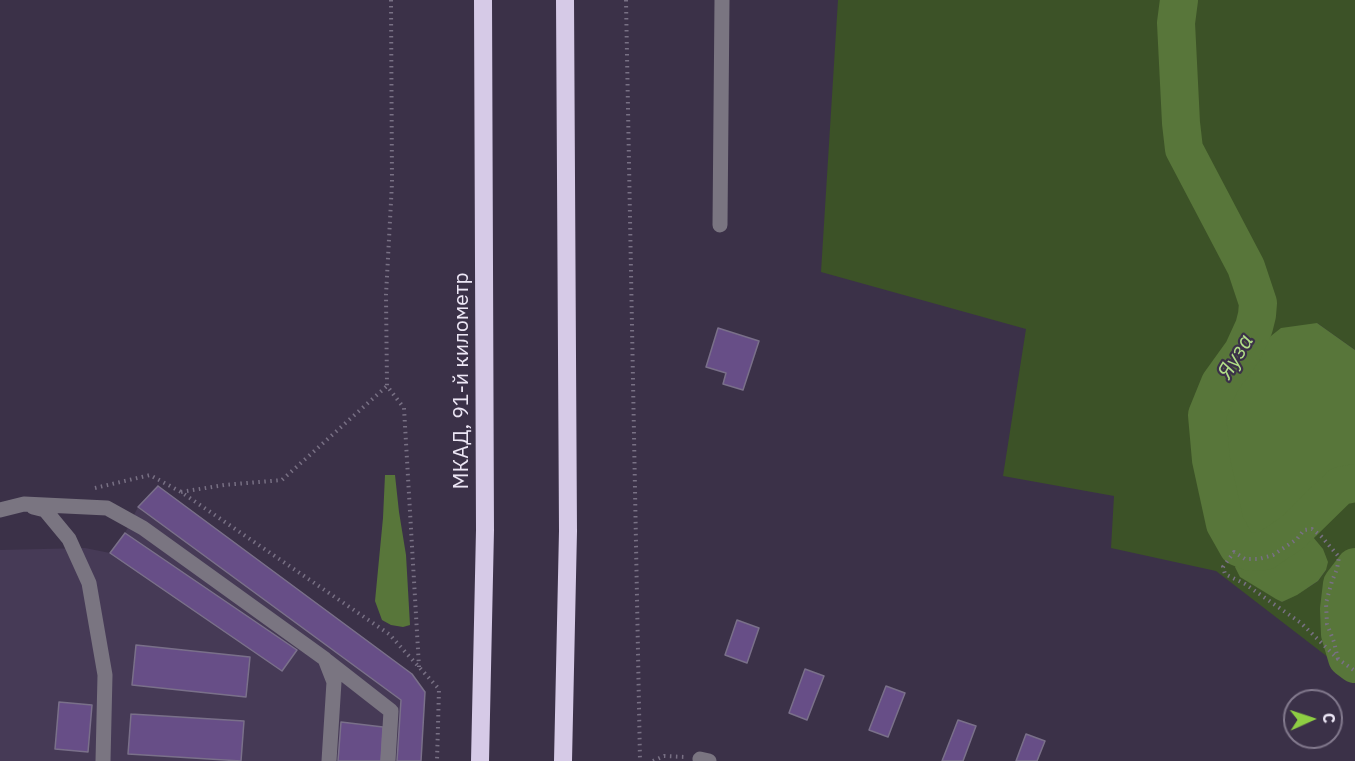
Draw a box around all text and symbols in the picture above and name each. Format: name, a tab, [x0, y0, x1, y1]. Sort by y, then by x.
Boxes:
street label: МКАД, 91-й километр	[449, 272, 475, 490]
water label: Яуза	[1212, 330, 1260, 384]
north arrow	[1283, 689, 1343, 749]
text: С	[1319, 712, 1339, 724]

